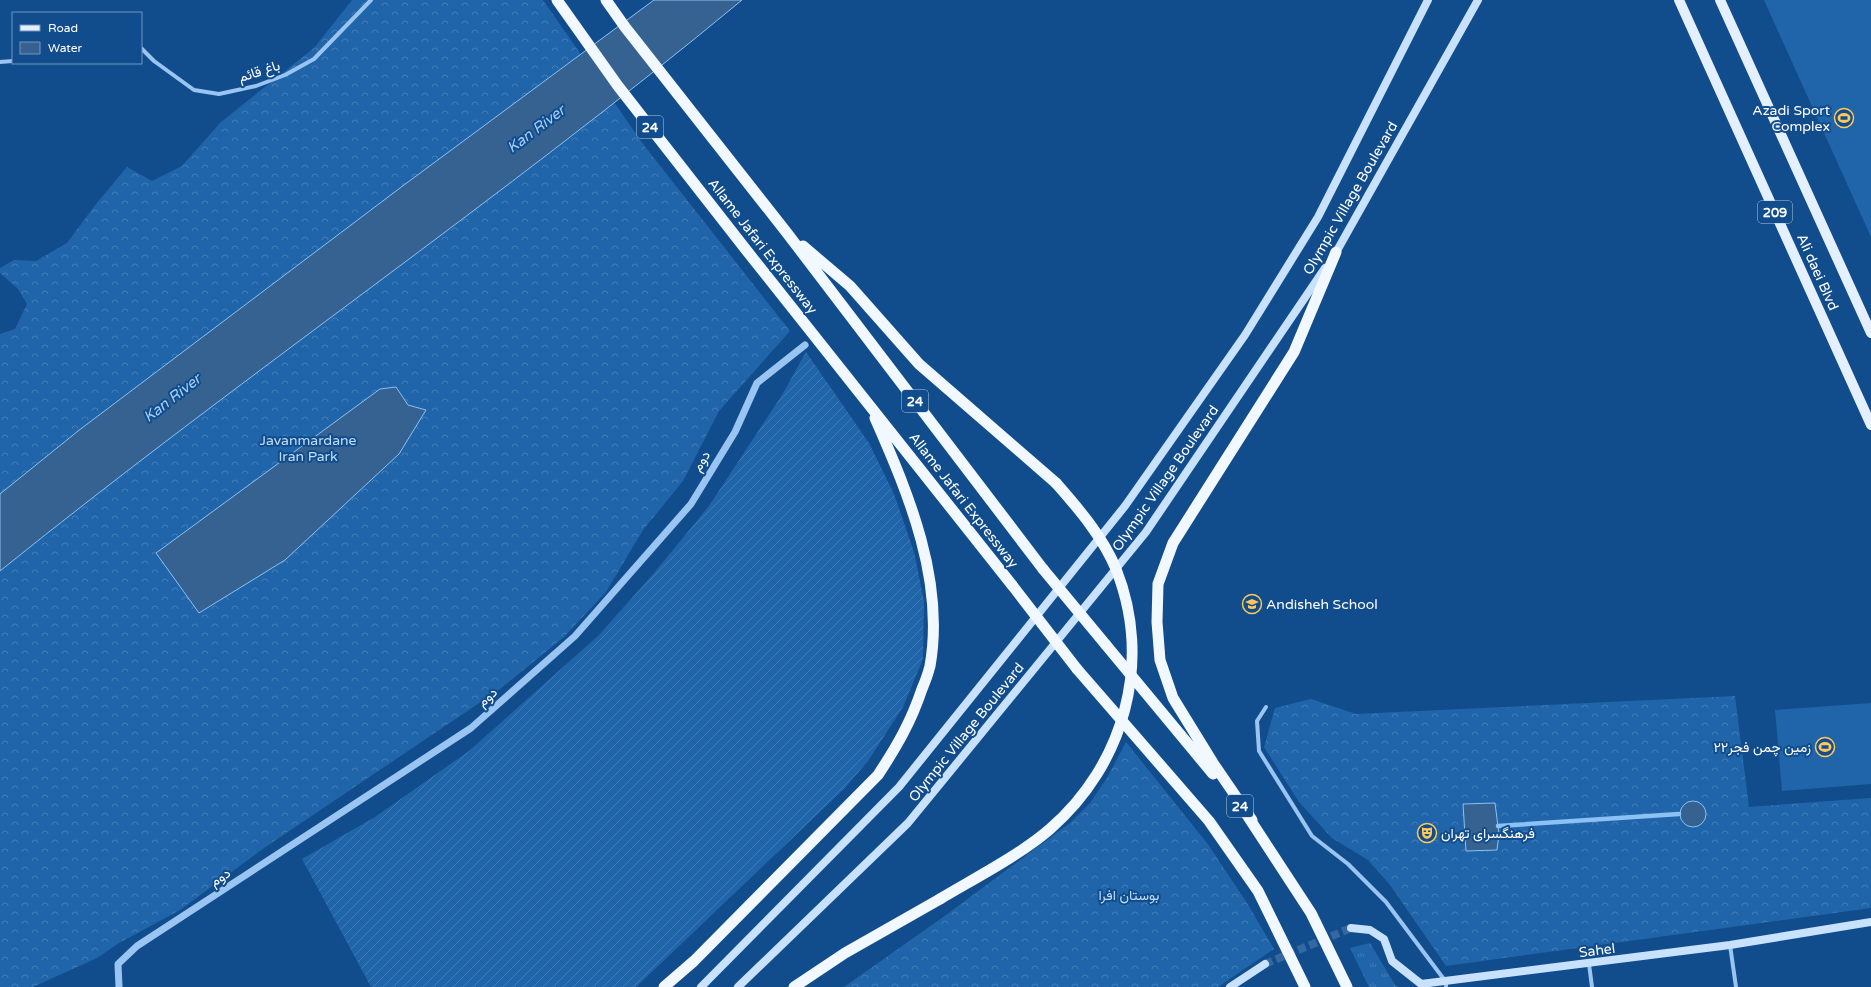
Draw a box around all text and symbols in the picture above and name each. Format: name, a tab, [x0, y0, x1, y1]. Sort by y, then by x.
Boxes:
legend	[12, 12, 142, 64]
text: Road	[48, 21, 78, 35]
text: Water	[48, 41, 83, 55]
street label: باغ قائم	[236, 57, 283, 88]
water label: Kan River	[503, 100, 570, 157]
place label: Azadi Sport Complex	[1752, 102, 1831, 135]
sports icon: Azadi Sport Complex	[1833, 107, 1855, 129]
road number: 24	[637, 116, 663, 138]
street label: Olympic Village Boulevard	[1300, 119, 1401, 278]
street label: Allame Jafari Expressway	[704, 175, 821, 318]
road number: 209	[1758, 201, 1792, 223]
street label: Ali daei Blvd	[1793, 231, 1842, 313]
water label: Kan River	[140, 369, 206, 426]
road number: 24	[902, 390, 928, 412]
street label: Olympic Village Boulevard	[1109, 402, 1222, 554]
street label: Allame Jafari Expressway	[905, 429, 1022, 572]
park label: Javanmardane Iran Park	[259, 432, 357, 465]
street label: دوم	[689, 448, 714, 475]
school or university icon: Andisheh School	[1241, 593, 1263, 615]
place label: Andisheh School	[1266, 596, 1378, 613]
street label: Olympic Village Boulevard	[905, 659, 1028, 805]
street label: دوم	[474, 684, 501, 711]
sports icon: زمین چمن فجر۲۲	[1814, 736, 1836, 758]
place label: زمین چمن فجر۲۲	[1713, 739, 1811, 757]
road number: 24	[1227, 795, 1253, 817]
theatre icon: فرهنگسرای تهران	[1416, 822, 1438, 844]
place label: فرهنگسرای تهران	[1441, 825, 1535, 842]
street label: دوم	[207, 864, 234, 890]
park label: بوستان افرا	[1099, 887, 1159, 904]
street label: Sahel	[1578, 940, 1616, 961]

